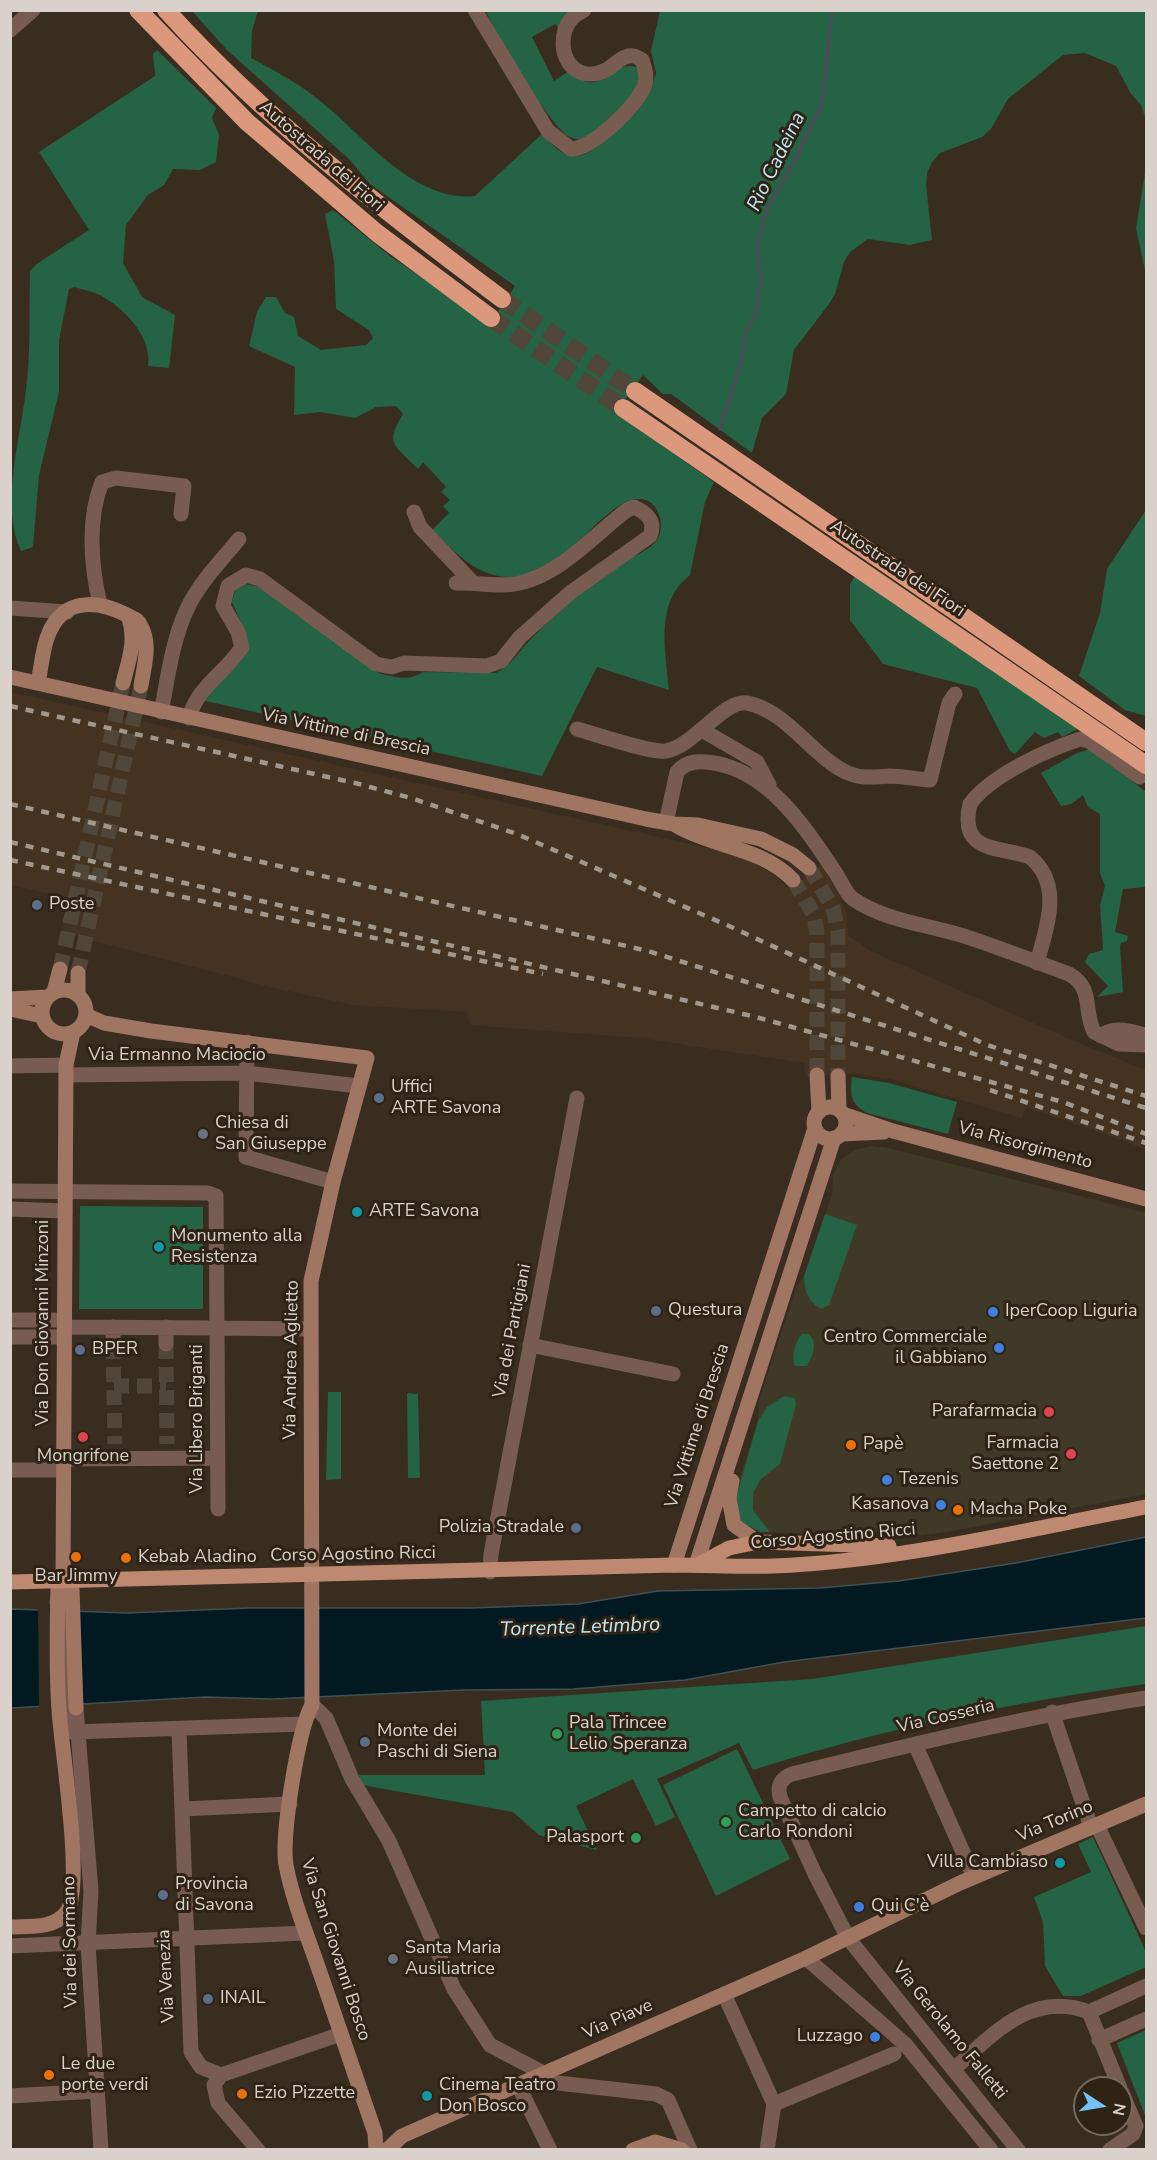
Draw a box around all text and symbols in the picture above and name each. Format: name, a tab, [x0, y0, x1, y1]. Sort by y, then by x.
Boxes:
street label: Autostrada dei Fiori	[254, 97, 388, 217]
water label: Rio Cadeina	[743, 109, 811, 215]
street label: Autostrada dei Fiori	[825, 516, 969, 622]
street label: Via Vittime di Brescia	[260, 705, 432, 761]
place label: Poste	[49, 894, 94, 916]
marker: Poste	[30, 898, 44, 912]
street label: Via Ermanno Maciocio	[88, 1045, 266, 1067]
place label: Uffici ARTE Savona	[391, 1077, 501, 1120]
marker: Uffici ARTE Savona	[372, 1091, 386, 1105]
place label: Chiesa di San Giuseppe	[215, 1113, 327, 1156]
street label: Via Risorgimento	[956, 1118, 1094, 1174]
marker: Chiesa di San Giuseppe	[196, 1127, 210, 1141]
place label: ARTE Savona	[369, 1201, 479, 1223]
marker: ARTE Savona	[350, 1205, 364, 1219]
street label: Via Don Giovanni Minzoni	[33, 1220, 55, 1426]
place label: Monumento alla Resistenza	[171, 1226, 303, 1268]
marker: Monumento alla Resistenza	[152, 1240, 166, 1254]
street label: Via dei Partigiani	[489, 1262, 537, 1400]
street label: Via Andrea Aglietto	[280, 1280, 304, 1440]
place label: Questura	[668, 1300, 742, 1322]
place label: IperCoop Liguria	[1005, 1301, 1137, 1323]
marker: Questura	[649, 1304, 663, 1318]
marker: IperCoop Liguria	[986, 1305, 1000, 1319]
place label: Centro Commerciale il Gabbiano	[823, 1327, 987, 1370]
place label: BPER	[92, 1339, 138, 1361]
street label: Via Vittime di Brescia	[661, 1341, 735, 1511]
marker: Centro Commerciale il Gabbiano	[992, 1341, 1006, 1355]
marker: BPER	[73, 1343, 87, 1357]
street label: Via Libero Briganti	[187, 1344, 209, 1494]
place label: Parafarmacia	[932, 1401, 1037, 1423]
marker: Parafarmacia	[1042, 1405, 1056, 1419]
marker: Mongrifone	[76, 1430, 90, 1444]
place label: Farmacia Saettone 2	[971, 1433, 1059, 1476]
place label: Papè	[863, 1434, 904, 1456]
marker: Papè	[844, 1438, 858, 1452]
place label: Mongrifone	[37, 1446, 129, 1468]
marker: Farmacia Saettone 2	[1064, 1447, 1078, 1461]
place label: Tezenis	[899, 1469, 959, 1491]
marker: Tezenis	[880, 1473, 894, 1487]
place label: Kasanova	[851, 1494, 929, 1516]
marker: Kasanova	[934, 1498, 948, 1512]
place label: Macha Poke	[970, 1499, 1067, 1521]
marker: Macha Poke	[951, 1503, 965, 1517]
place label: Polizia Stradale	[439, 1517, 564, 1539]
street label: Corso Agostino Ricci	[750, 1519, 916, 1555]
marker: Polizia Stradale	[569, 1521, 583, 1535]
street label: Corso Agostino Ricci	[270, 1543, 436, 1567]
place label: Kebab Aladino	[138, 1547, 257, 1569]
marker: Bar Jimmy	[69, 1550, 83, 1564]
marker: Kebab Aladino	[119, 1551, 133, 1565]
place label: Bar Jimmy	[35, 1566, 117, 1588]
water label: Torrente Letimbro	[499, 1613, 661, 1643]
street label: Via Cosseria	[895, 1695, 997, 1739]
place label: Pala Trincee Lelio Speranza	[569, 1713, 687, 1756]
place label: Monte dei Paschi di Siena	[377, 1721, 497, 1764]
marker: Pala Trincee Lelio Speranza	[550, 1727, 564, 1741]
marker: Monte dei Paschi di Siena	[358, 1735, 372, 1749]
street label: Via Torino	[1013, 1796, 1097, 1848]
place label: Campetto di calcio Carlo Rondoni	[738, 1801, 887, 1844]
marker: Campetto di calcio Carlo Rondoni	[719, 1815, 733, 1829]
place label: Palasport	[546, 1827, 624, 1849]
marker: Palasport	[629, 1831, 643, 1845]
place label: Villa Cambiaso	[927, 1852, 1048, 1874]
street label: Via San Giovanni Bosco	[295, 1856, 375, 2044]
marker: Villa Cambiaso	[1053, 1856, 1067, 1870]
place label: Provincia di Savona	[175, 1874, 254, 1916]
street label: Via dei Sormano	[59, 1876, 83, 2008]
marker: Provincia di Savona	[156, 1888, 170, 1902]
place label: Qui C'è	[871, 1896, 929, 1918]
marker: Qui C'è	[852, 1900, 866, 1914]
street label: Via Venezia	[154, 1929, 180, 2023]
place label: Santa Maria Ausiliatrice	[405, 1938, 501, 1980]
marker: Santa Maria Ausiliatrice	[386, 1952, 400, 1966]
street label: Via Gerolamo Falletti	[887, 1958, 1011, 2104]
place label: INAIL	[220, 1988, 265, 2010]
marker: INAIL	[201, 1992, 215, 2006]
street label: Via Piave	[580, 1995, 656, 2045]
place label: Luzzago	[797, 2026, 863, 2048]
marker: Luzzago	[868, 2030, 882, 2044]
place label: Le due porte verdi	[61, 2054, 149, 2096]
marker: Le due porte verdi	[42, 2068, 56, 2082]
place label: Cinema Teatro Don Bosco	[439, 2075, 556, 2118]
north arrow	[1073, 2076, 1133, 2136]
place label: Ezio Pizzette	[254, 2083, 355, 2105]
marker: Ezio Pizzette	[235, 2087, 249, 2101]
marker: Cinema Teatro Don Bosco	[420, 2089, 434, 2103]
text: N	[1107, 2101, 1131, 2117]

